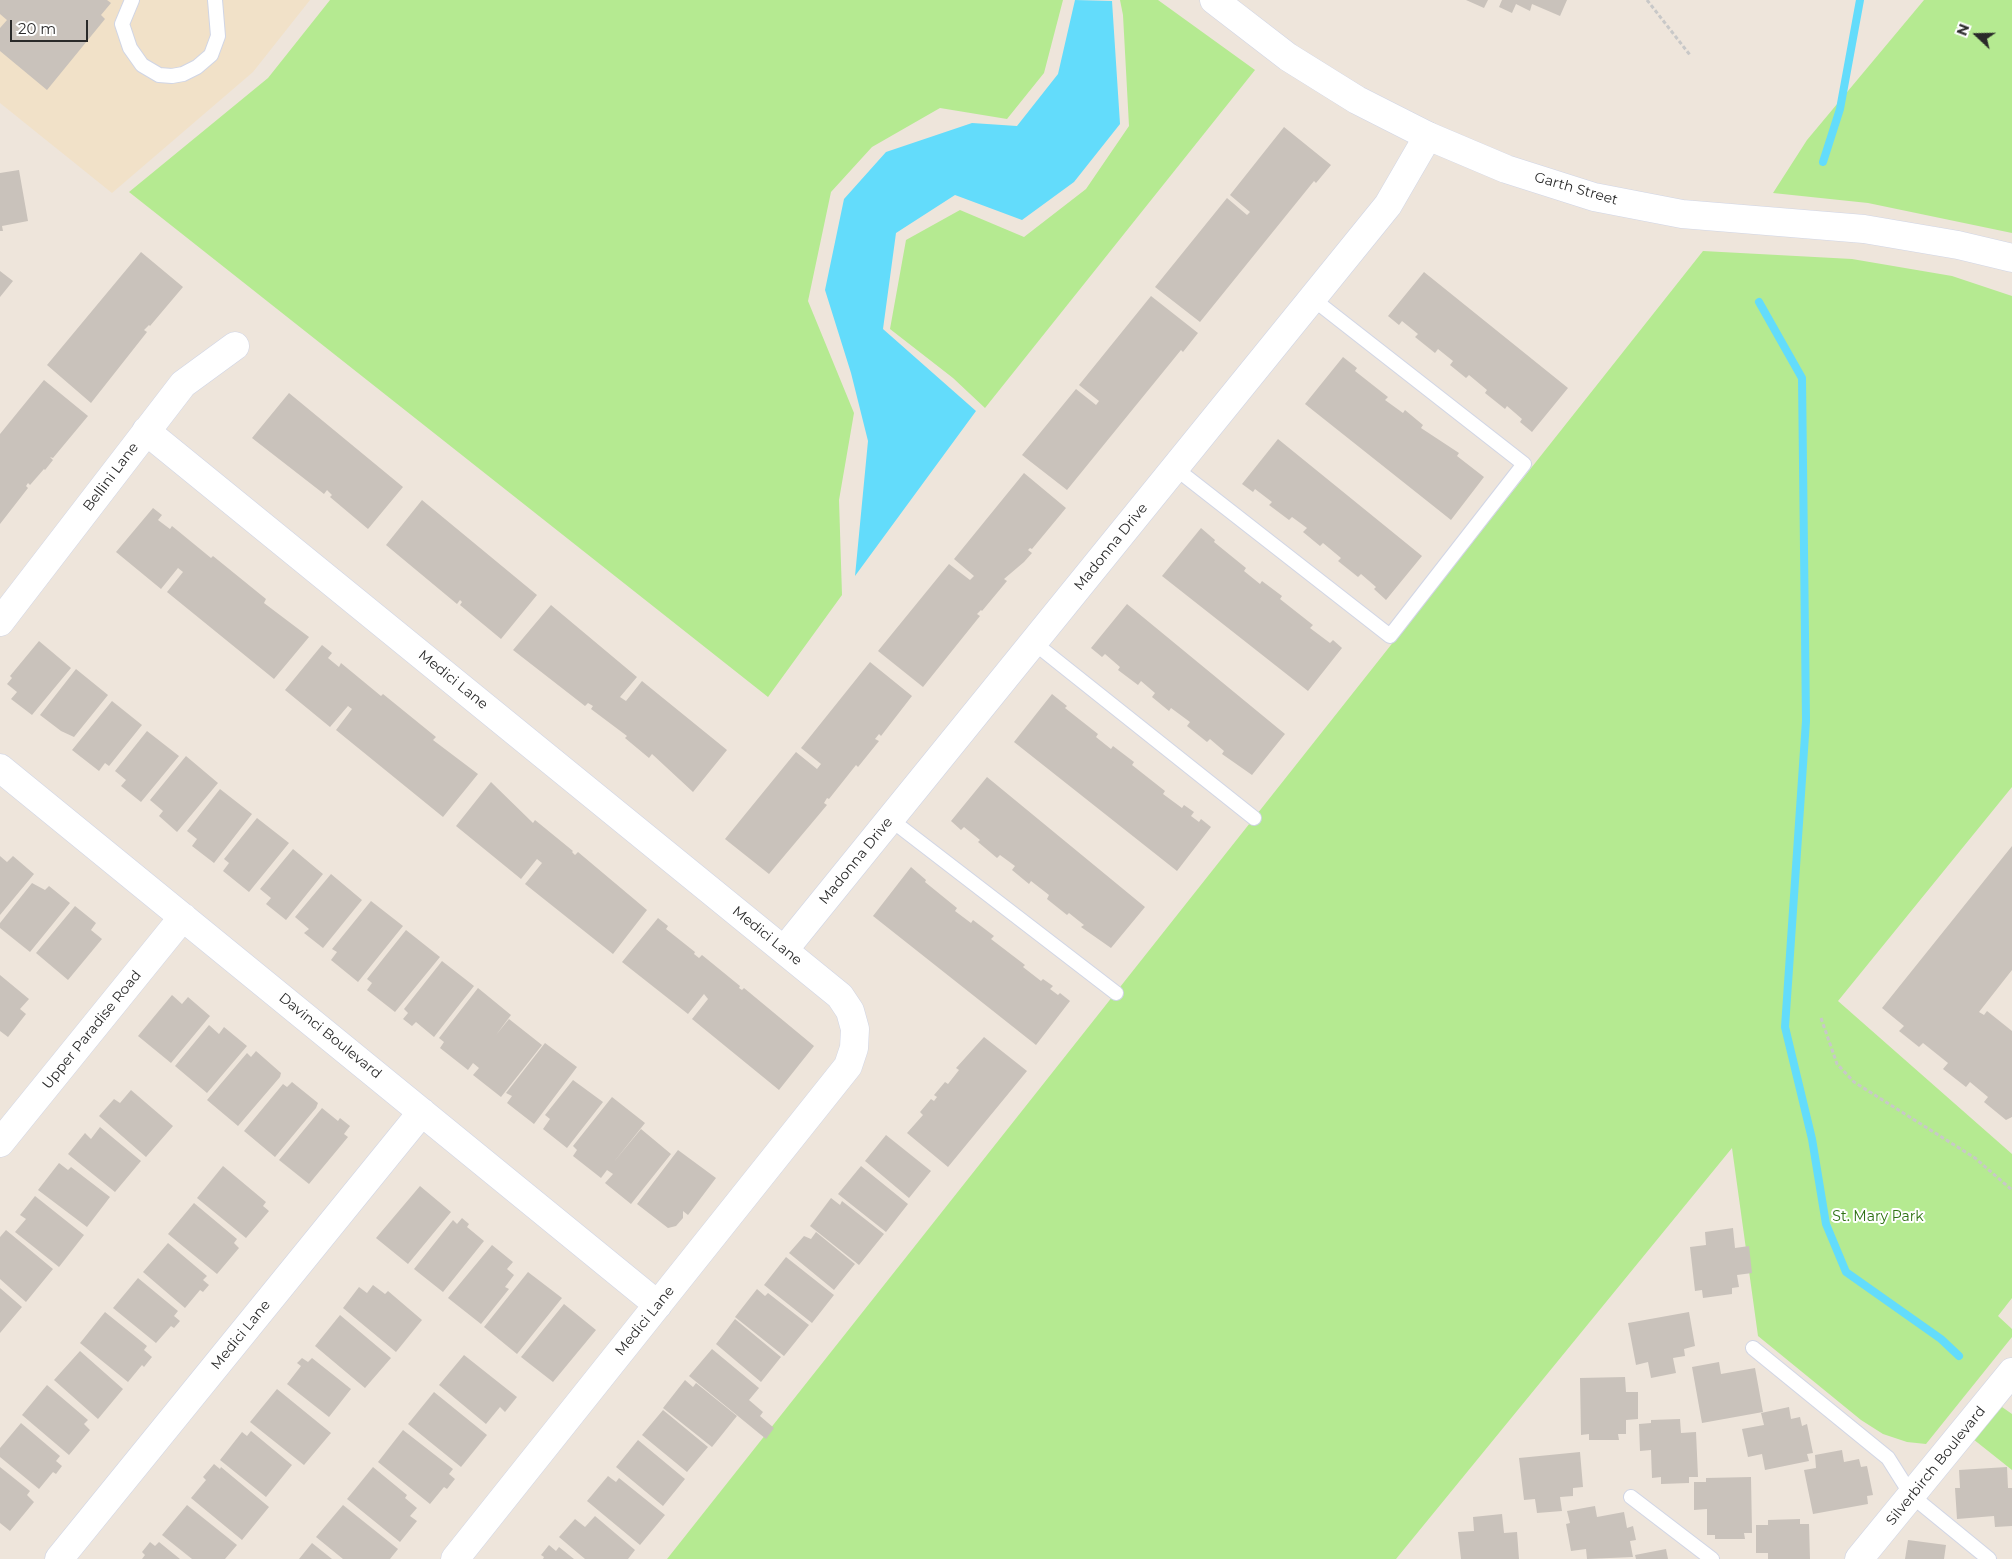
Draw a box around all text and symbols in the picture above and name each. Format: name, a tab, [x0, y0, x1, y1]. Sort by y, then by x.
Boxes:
scale bar	[12, 10, 90, 42]
north arrow	[1952, 10, 2002, 60]
text: 20 m	[18, 19, 56, 38]
text: N	[1953, 21, 1973, 38]
street label: Garth Street	[1532, 169, 1620, 209]
street label: Bellini Lane	[80, 439, 142, 515]
street label: Madonna Drive	[1071, 500, 1151, 594]
street label: Medici Lane	[415, 647, 491, 713]
street label: Madonna Drive	[816, 814, 896, 908]
street label: Medici Lane	[729, 903, 805, 969]
street label: Upper Paradise Road	[39, 967, 145, 1093]
street label: Davinci Boulevard	[275, 989, 385, 1083]
park label: St. Mary Park	[1832, 1209, 1924, 1225]
street label: Medici Lane	[612, 1283, 678, 1359]
street label: Medici Lane	[208, 1297, 274, 1373]
street label: Silverbirch Boulevard	[1883, 1403, 1989, 1529]

